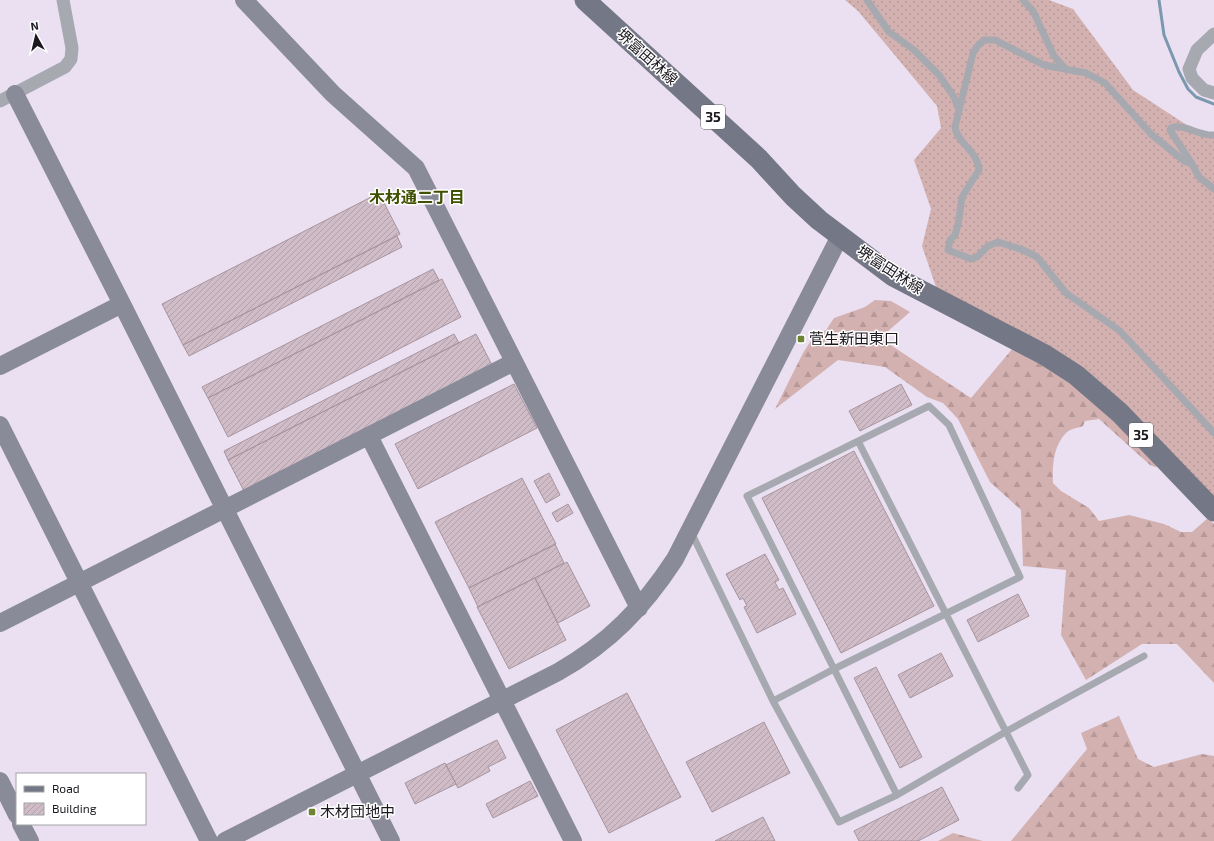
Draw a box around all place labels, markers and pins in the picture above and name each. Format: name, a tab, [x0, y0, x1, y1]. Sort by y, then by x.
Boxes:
place label: 菅生新田東口	[809, 329, 899, 347]
marker: 菅生新田東口	[796, 334, 806, 344]
place label: 木材団地中	[320, 802, 395, 820]
marker: 木材団地中	[307, 807, 317, 817]

